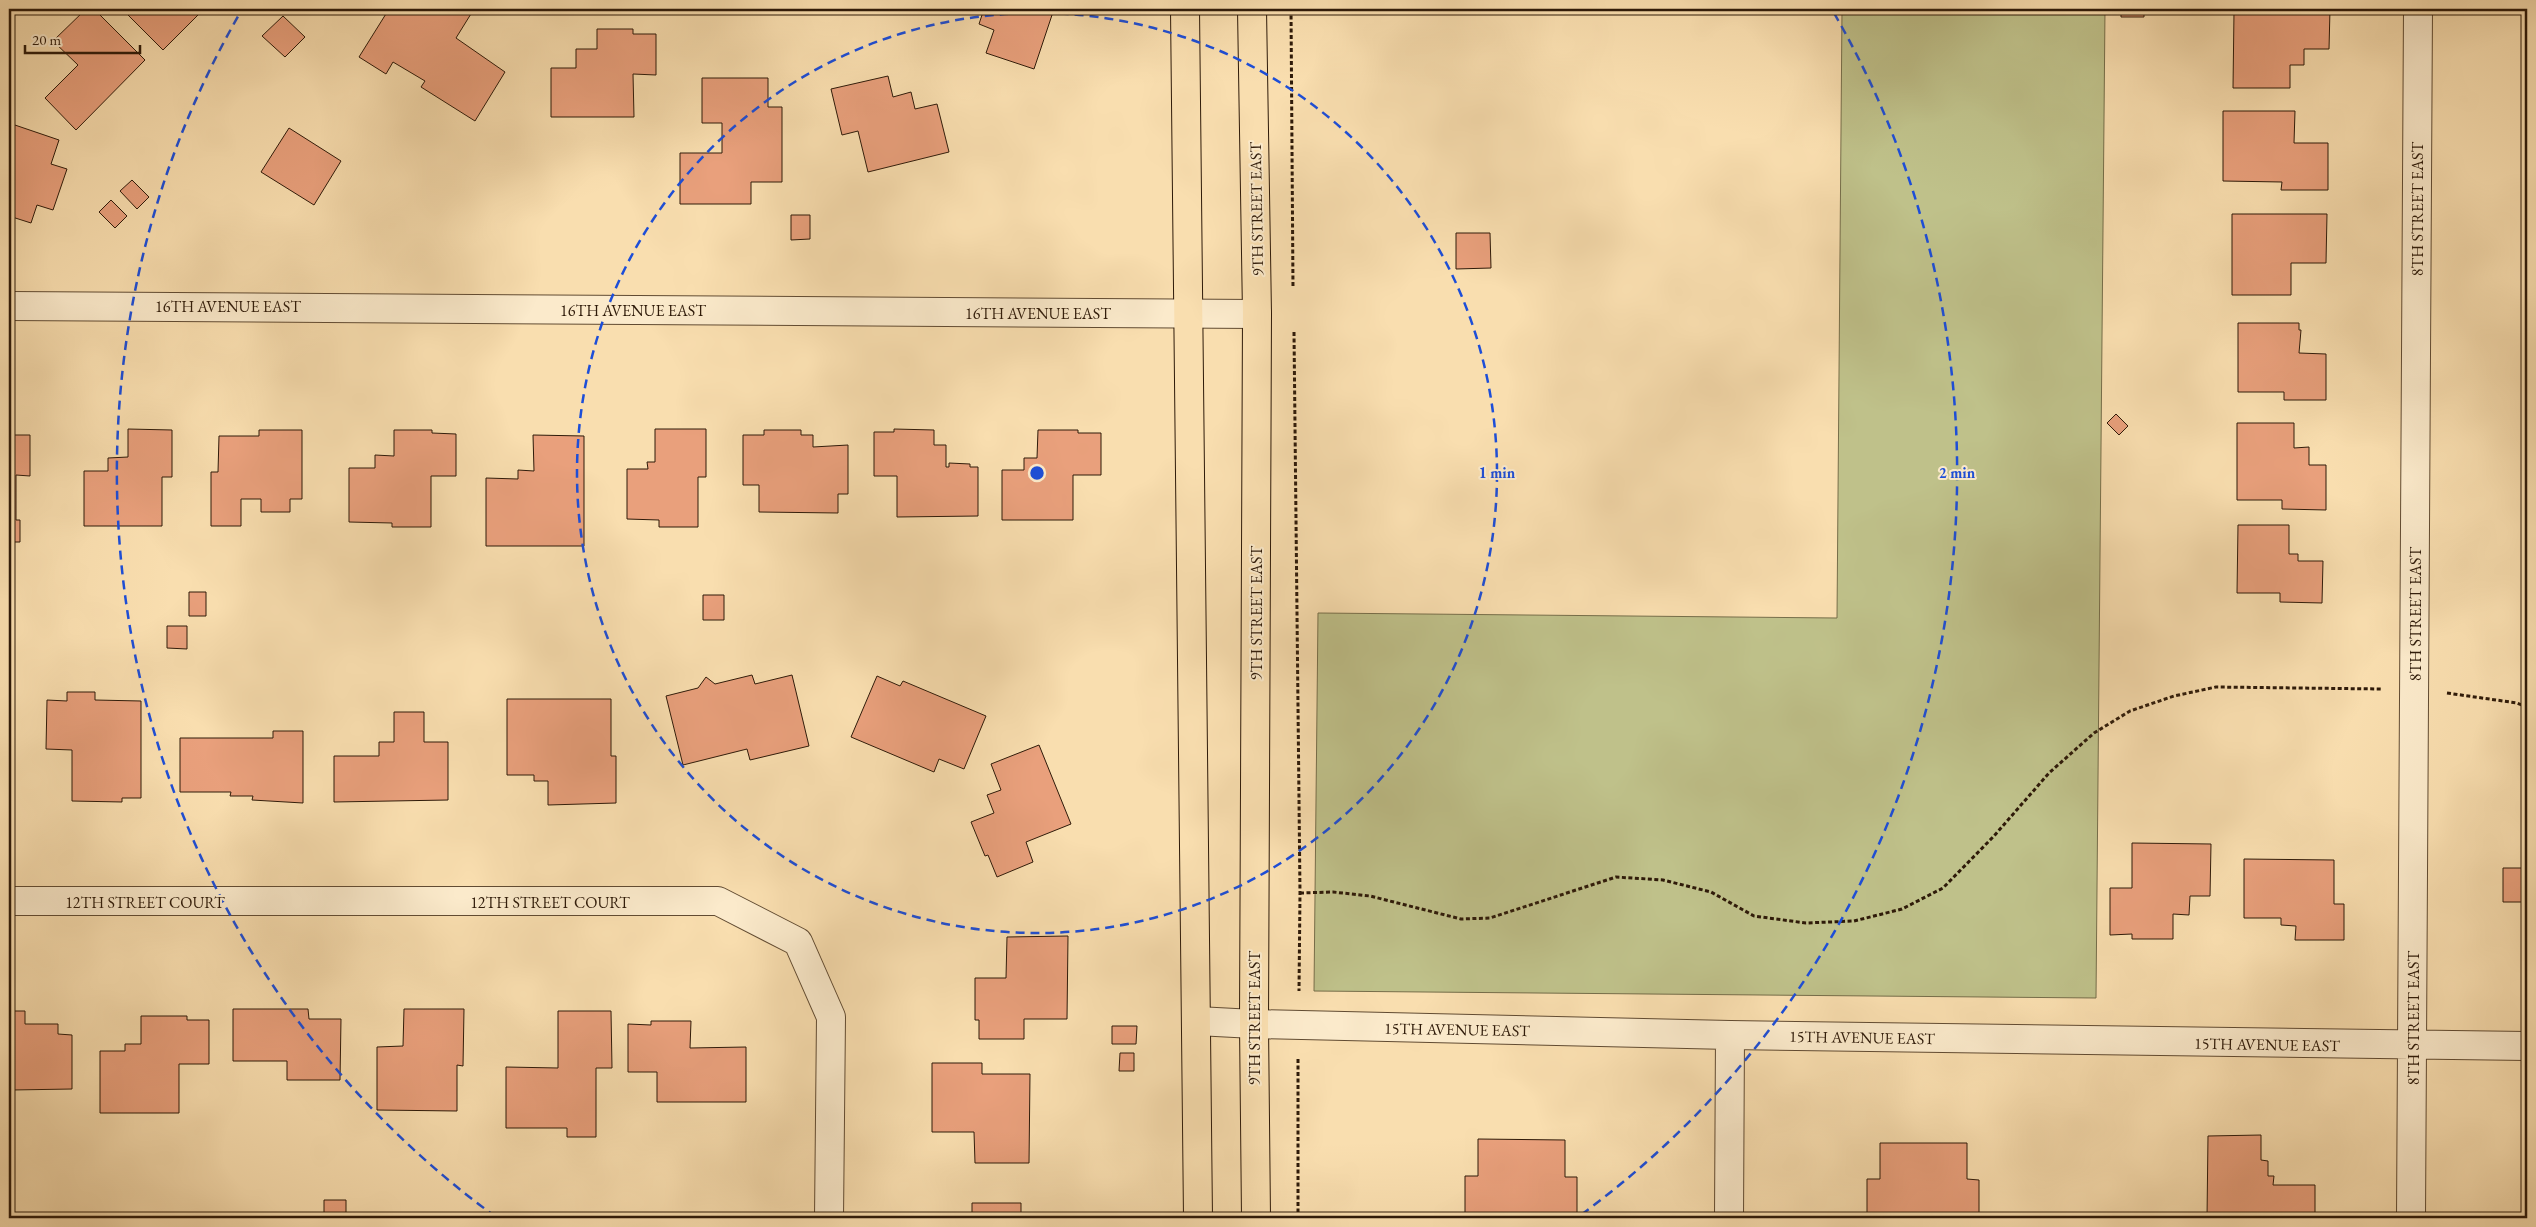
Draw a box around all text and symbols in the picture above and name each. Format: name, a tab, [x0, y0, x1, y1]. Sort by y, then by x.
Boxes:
scale bar	[25, 22, 140, 54]
text: 20 m	[32, 30, 61, 49]
street label: 9TH STREET EAST	[1245, 141, 1268, 276]
street label: 8TH STREET EAST	[2407, 142, 2428, 276]
street label: 16TH AVENUE EAST	[155, 296, 301, 317]
street label: 16TH AVENUE EAST	[560, 300, 706, 321]
street label: 16TH AVENUE EAST	[965, 303, 1111, 324]
text: 1 min	[1479, 463, 1516, 482]
text: 2 min	[1939, 463, 1976, 482]
centre of rings	[1028, 464, 1046, 482]
street label: 9TH STREET EAST	[1246, 546, 1267, 680]
street label: 8TH STREET EAST	[2405, 547, 2426, 681]
street label: 12TH STREET COURT	[65, 892, 225, 913]
street label: 12TH STREET COURT	[470, 892, 630, 913]
street label: 9TH STREET EAST	[1244, 951, 1265, 1085]
street label: 8TH STREET EAST	[2403, 951, 2424, 1085]
street label: 15TH AVENUE EAST	[1384, 1018, 1530, 1041]
street label: 15TH AVENUE EAST	[1789, 1026, 1935, 1049]
street label: 15TH AVENUE EAST	[2194, 1033, 2340, 1056]

